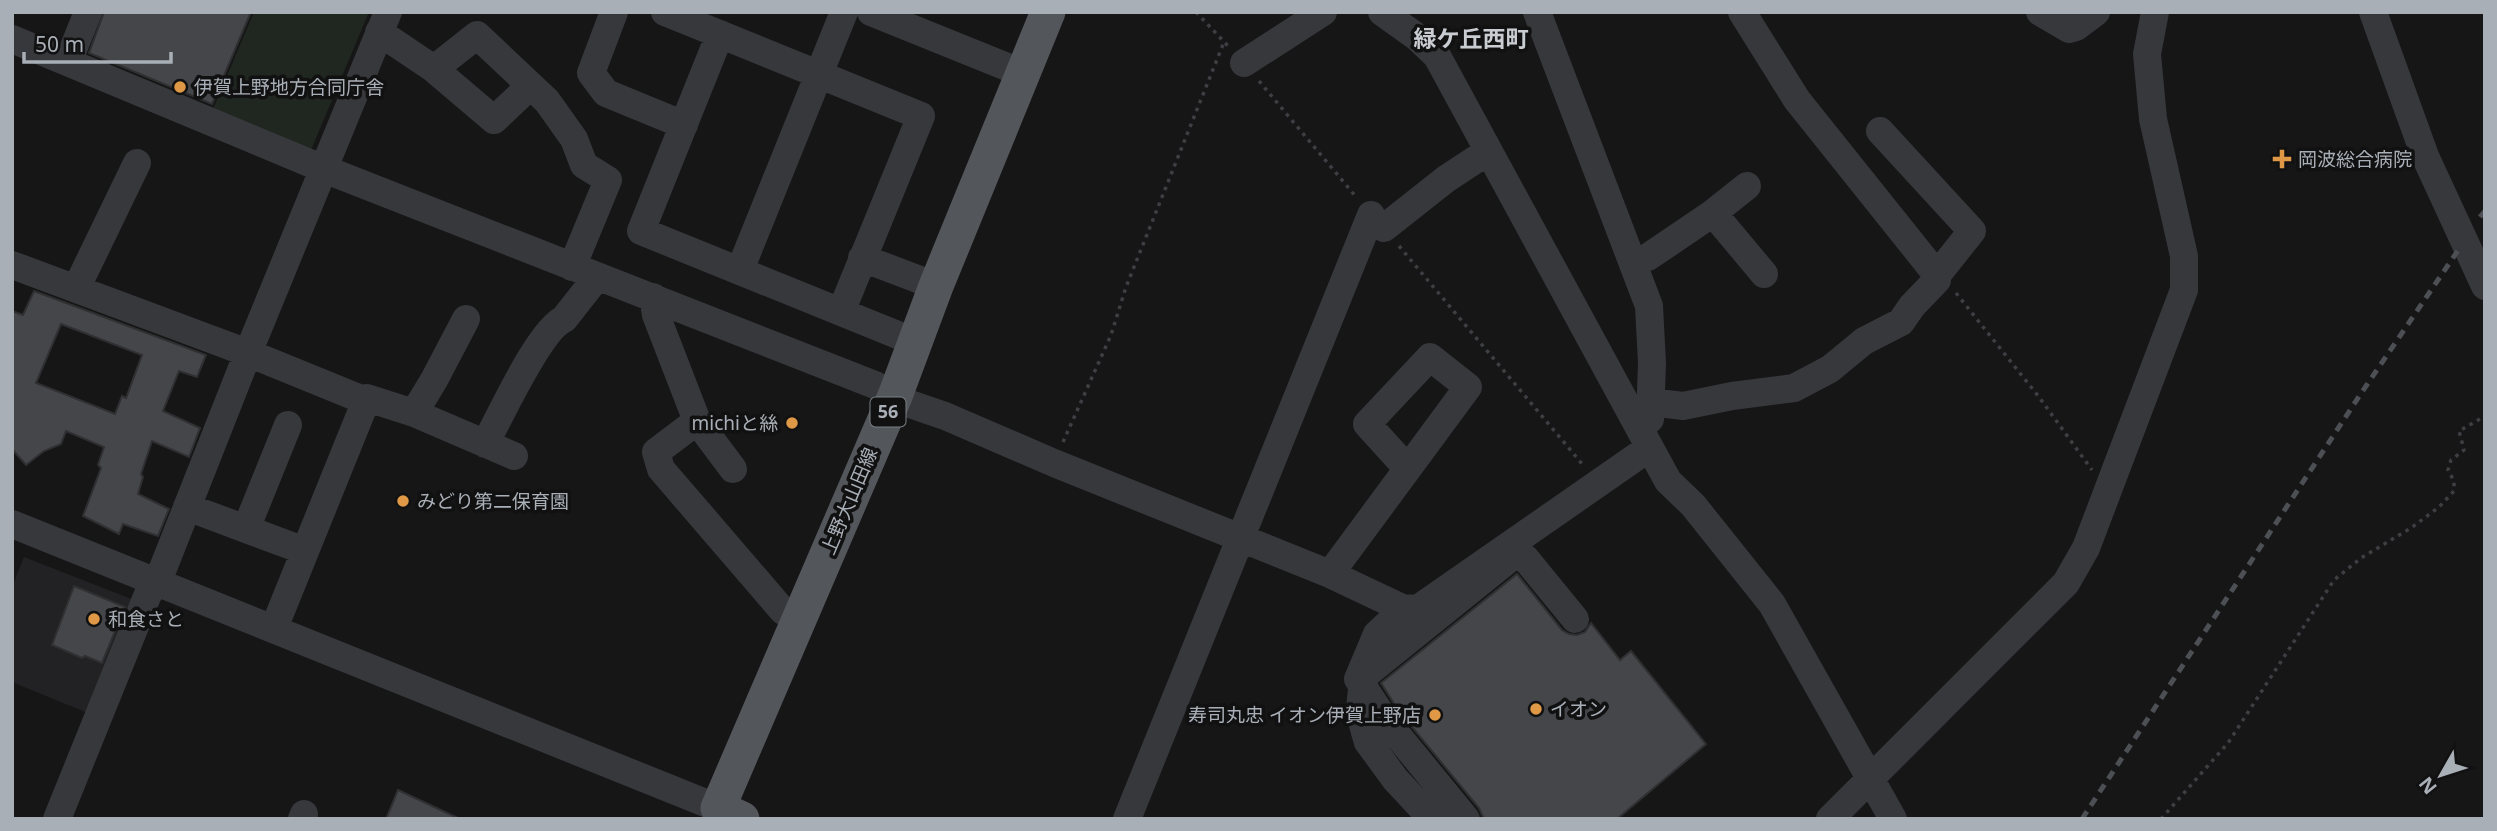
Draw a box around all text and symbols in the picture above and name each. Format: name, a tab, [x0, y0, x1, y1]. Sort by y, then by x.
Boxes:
scale bar	[24, 21, 172, 65]
district label: 緑ケ丘西町	[1414, 22, 1529, 54]
text: 50 m	[35, 30, 84, 58]
place label: 伊賀上野地方合同庁舎	[194, 74, 384, 100]
marker: 伊賀上野地方合同庁舎	[172, 79, 188, 95]
place label: 岡波総合病院	[2298, 146, 2412, 172]
marker: 岡波総合病院	[2272, 149, 2292, 169]
road number: 56	[870, 398, 906, 426]
place label: michiと絲	[692, 410, 778, 436]
marker: michiと絲	[784, 415, 800, 431]
street label: 上野大山田線	[815, 443, 883, 559]
place label: みどり第二保育園	[417, 488, 569, 514]
marker: みどり第二保育園	[395, 493, 411, 509]
place label: 和食さと	[108, 606, 184, 632]
marker: 和食さと	[86, 611, 102, 627]
place label: イオン	[1550, 696, 1607, 722]
marker: イオン	[1528, 701, 1544, 717]
place label: 寿司丸忠 イオン伊賀上野店	[1188, 702, 1421, 728]
marker: 寿司丸忠 イオン伊賀上野店	[1427, 707, 1443, 723]
north arrow	[2406, 740, 2476, 810]
text: N	[2413, 772, 2443, 800]

